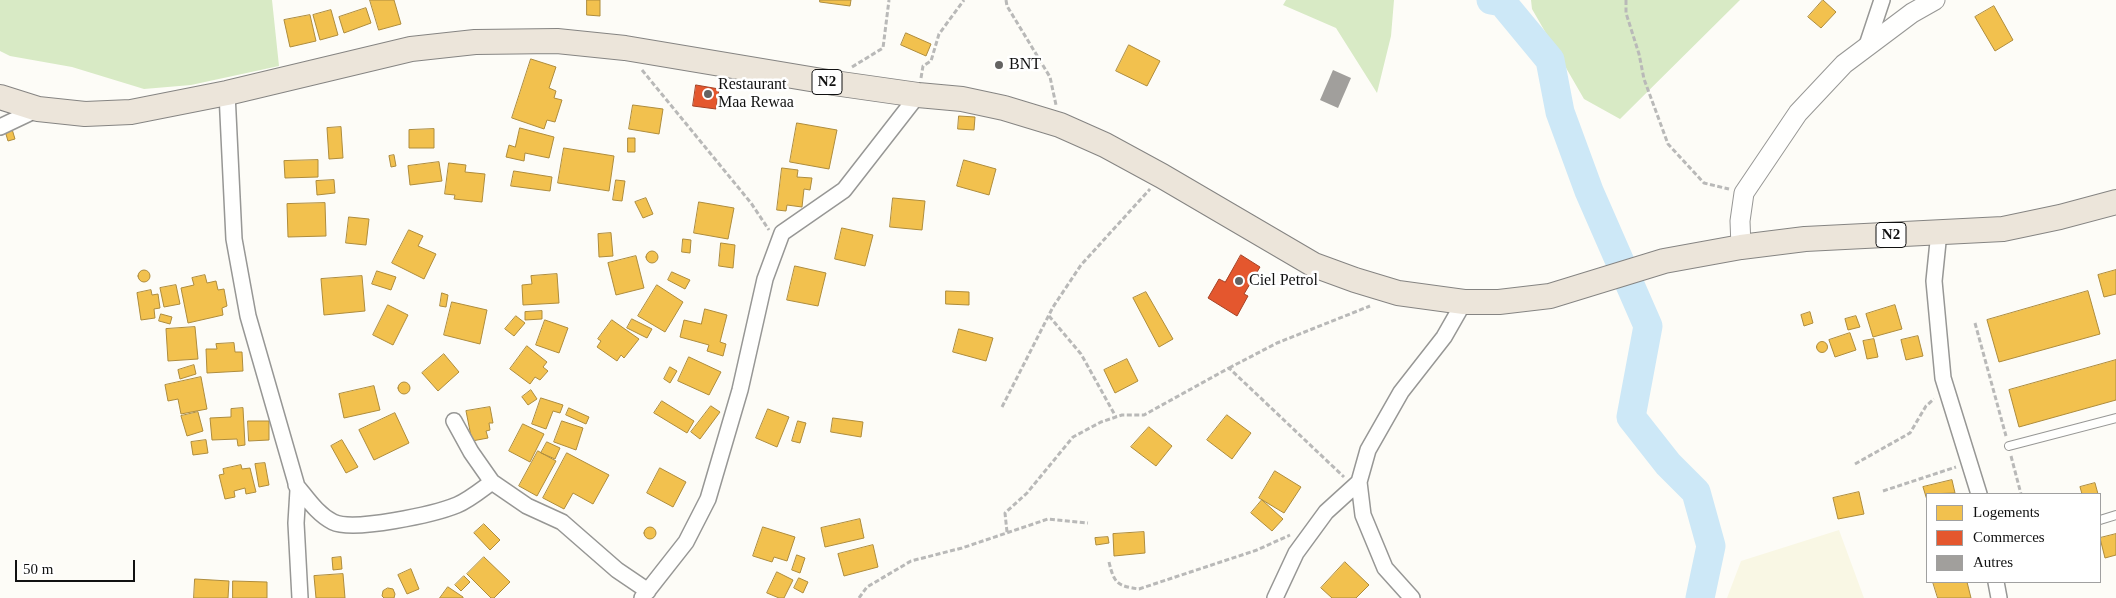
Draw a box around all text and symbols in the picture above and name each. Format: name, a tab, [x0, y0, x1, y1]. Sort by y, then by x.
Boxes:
place label: BNT	[1009, 55, 1041, 75]
marker: BNT	[993, 59, 1005, 71]
road number: N2	[812, 70, 842, 94]
place label: Restaurant Maa Rewaa	[718, 75, 794, 113]
marker: Restaurant Maa Rewaa	[702, 88, 714, 100]
road number: N2	[1876, 222, 1906, 248]
place label: Ciel Petrol	[1249, 271, 1318, 291]
marker: Ciel Petrol	[1233, 275, 1245, 287]
legend	[1926, 493, 2101, 583]
text: Logements	[1973, 504, 2040, 520]
text: Commerces	[1973, 529, 2045, 545]
scale bar	[18, 550, 138, 582]
text: Autres	[1973, 554, 2013, 570]
text: 50 m	[23, 561, 53, 577]

